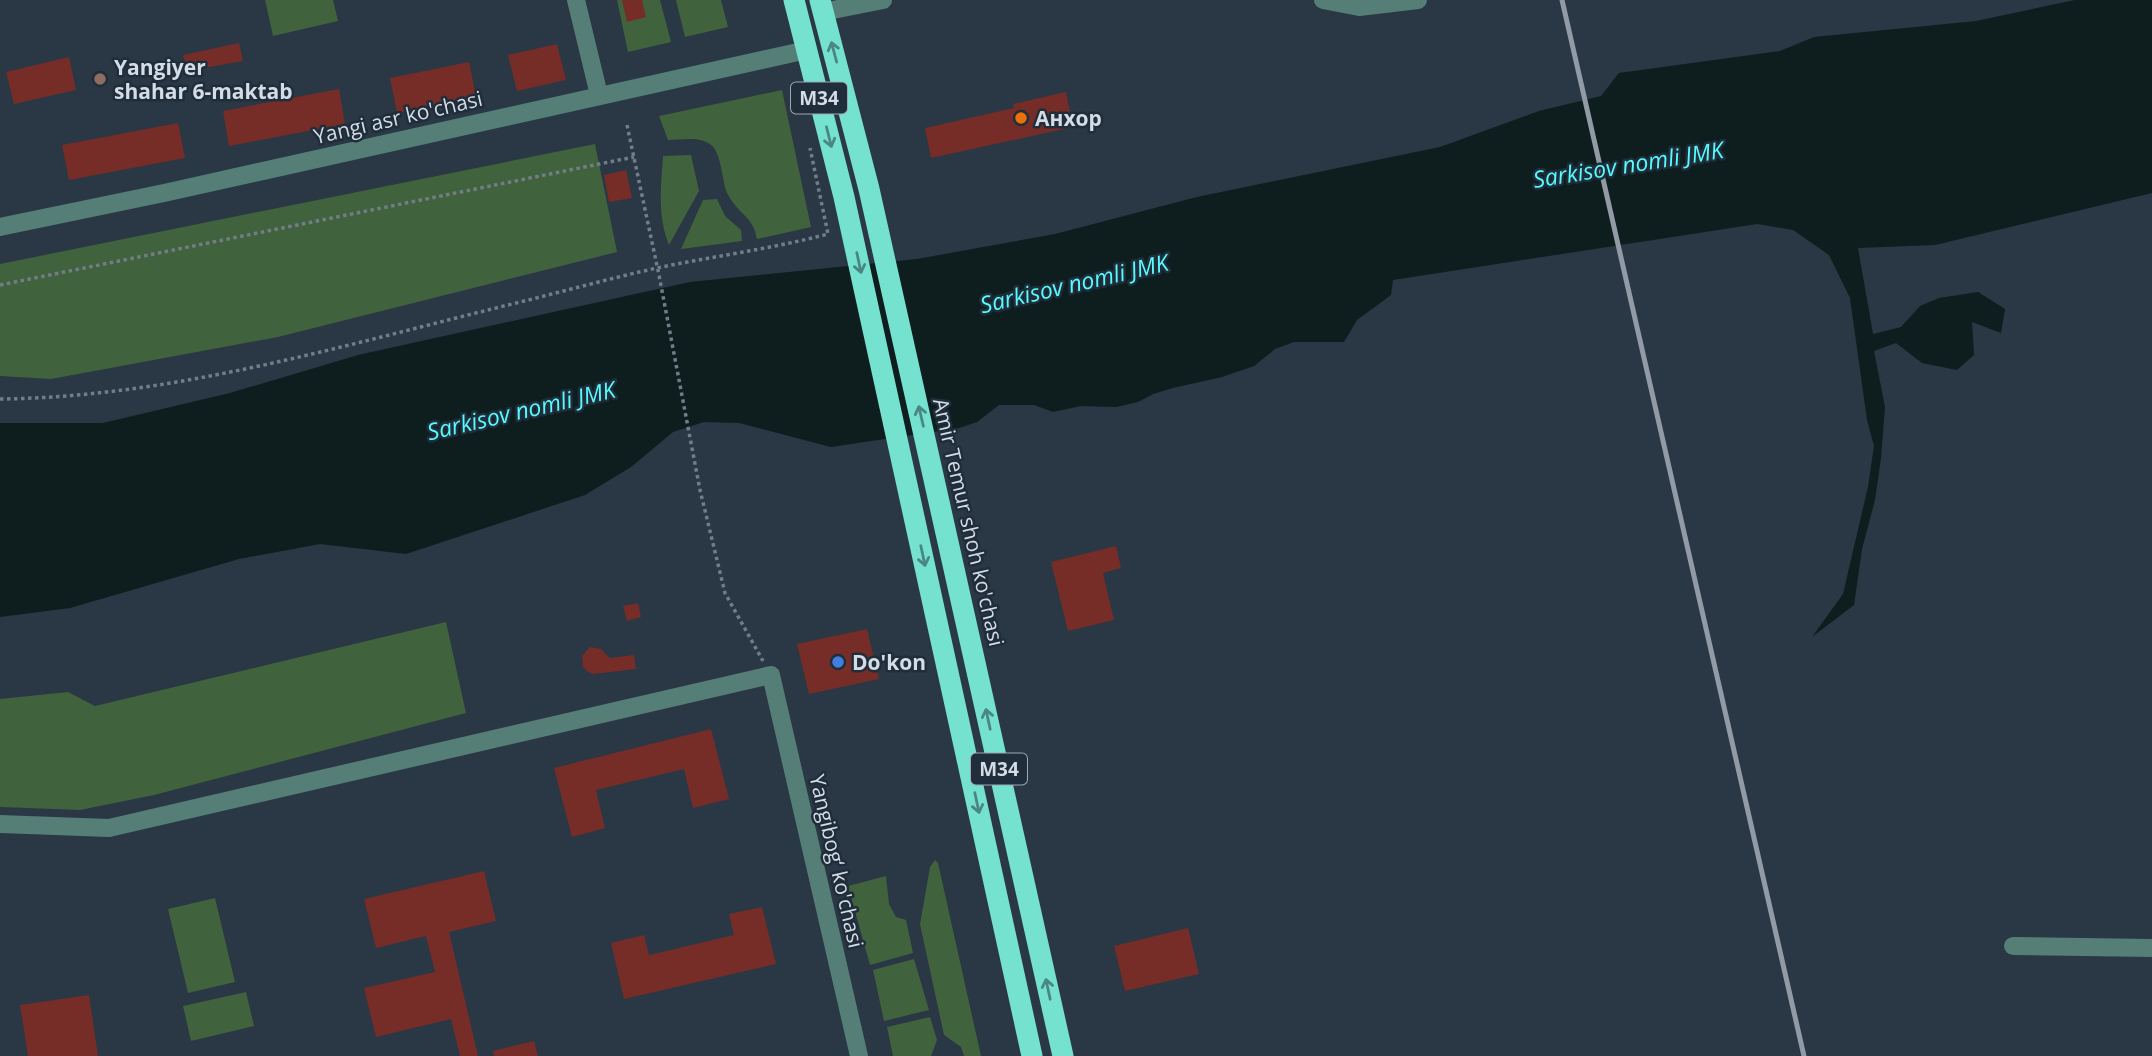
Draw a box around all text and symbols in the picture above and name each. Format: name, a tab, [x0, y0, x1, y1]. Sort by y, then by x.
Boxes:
one-way arrow	[827, 41, 840, 64]
place label: Yangiyer shahar 6-maktab	[114, 53, 293, 105]
marker: Yangiyer shahar 6-maktab	[92, 71, 108, 87]
road number: M34	[791, 82, 847, 114]
street label: Yangi asr ko'chasi	[311, 84, 485, 150]
place label: Анхор	[1035, 104, 1102, 132]
marker: Анхор	[1013, 110, 1029, 126]
one-way arrow	[823, 126, 836, 148]
water label: Sarkisov nomli JMK	[1531, 133, 1728, 195]
water label: Sarkisov nomli JMK	[977, 245, 1173, 320]
one-way arrow	[852, 251, 866, 274]
water label: Sarkisov nomli JMK	[424, 372, 620, 447]
street label: Amir Temur shoh ko'chasi	[927, 395, 1011, 649]
one-way arrow	[913, 405, 927, 428]
one-way arrow	[917, 544, 931, 567]
place label: Do'kon	[852, 648, 926, 676]
marker: Do'kon	[830, 654, 846, 670]
one-way arrow	[981, 708, 995, 731]
road number: M34	[971, 754, 1027, 784]
street label: Yangibog‘ ko'chasi	[803, 772, 871, 950]
one-way arrow	[971, 791, 984, 814]
one-way arrow	[1041, 978, 1054, 1001]

